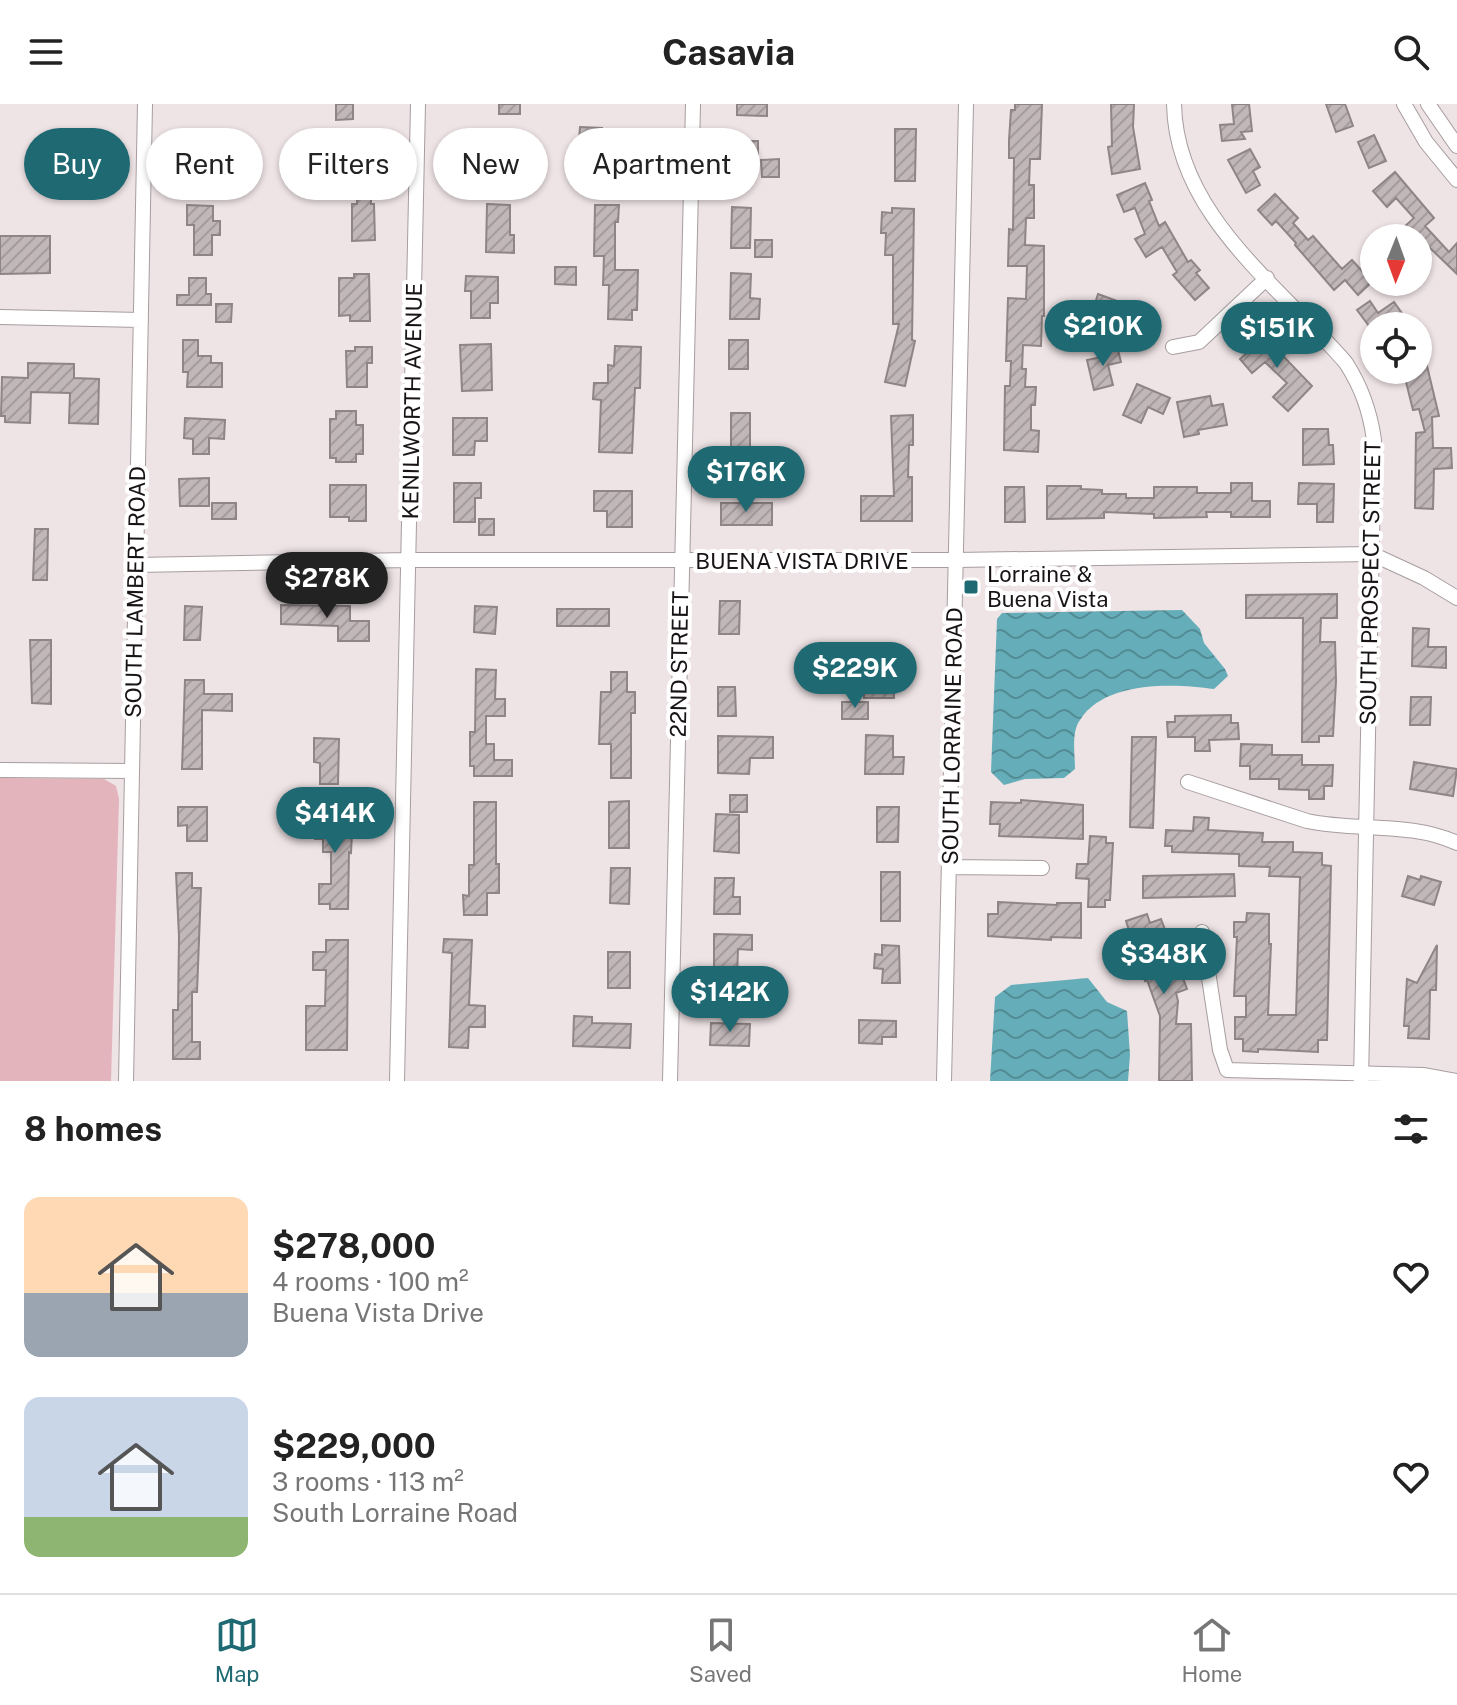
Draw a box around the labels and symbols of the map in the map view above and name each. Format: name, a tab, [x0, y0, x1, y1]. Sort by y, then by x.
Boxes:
north arrow	[1360, 224, 1432, 296]
street label: KENILWORTH AVENUE	[397, 282, 427, 520]
pin: $210K	[1047, 300, 1159, 368]
pin: $151K	[1221, 302, 1333, 370]
street label: SOUTH PROSPECT STREET	[1355, 441, 1385, 725]
pin: $176K	[690, 446, 802, 514]
street label: SOUTH LAMBERT ROAD	[120, 466, 150, 718]
street label: BUENA VISTA DRIVE	[695, 548, 909, 574]
pin: $278K	[271, 552, 383, 620]
place label: Lorraine & Buena Vista	[987, 561, 1108, 612]
marker: Lorraine & Buena Vista	[962, 578, 980, 596]
street label: 22ND STREET	[665, 590, 693, 738]
street label: SOUTH LORRAINE ROAD	[937, 607, 967, 865]
pin: $229K	[799, 642, 911, 710]
pin: $414K	[279, 787, 391, 855]
pin: $348K	[1108, 928, 1220, 996]
pin: $142K	[674, 966, 786, 1034]

